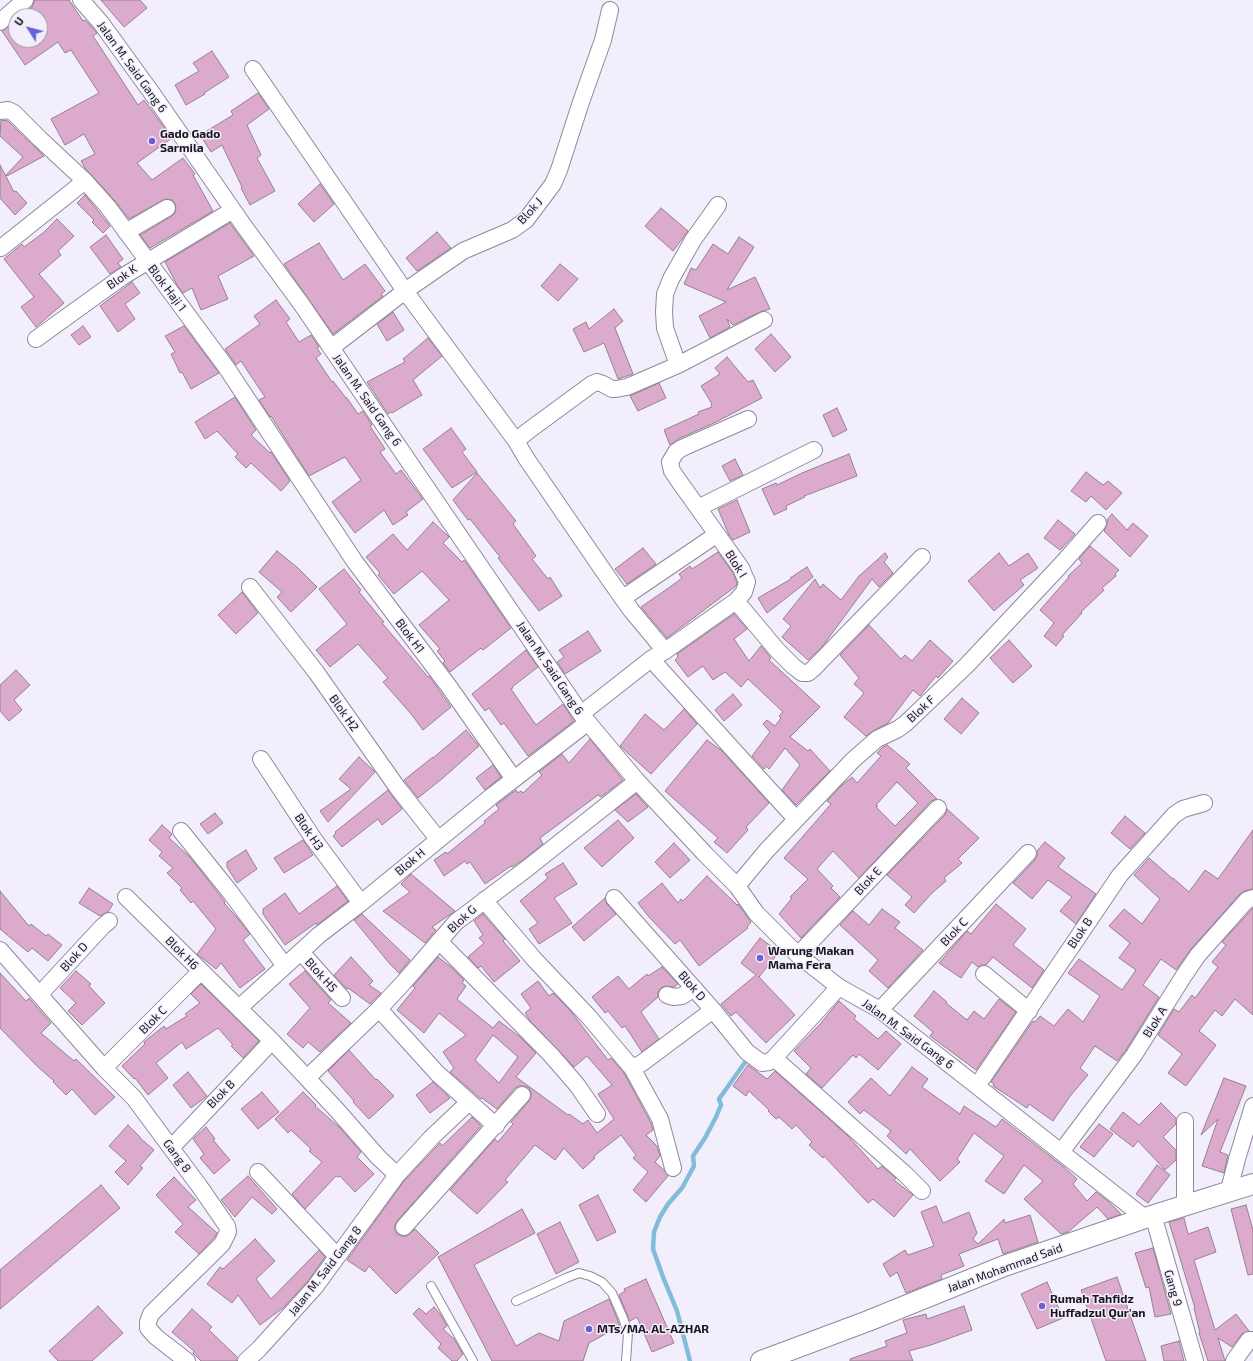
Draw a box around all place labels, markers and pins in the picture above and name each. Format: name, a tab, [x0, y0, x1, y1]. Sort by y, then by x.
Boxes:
place label: Gado Gado Sarmila	[160, 127, 220, 155]
marker: Gado Gado Sarmila	[147, 136, 157, 146]
place label: Warung Makan Mama Fera	[768, 944, 854, 972]
marker: Warung Makan Mama Fera	[755, 953, 765, 963]
place label: Rumah Tahfidz Huffadzul Qur'an	[1050, 1292, 1146, 1320]
marker: Rumah Tahfidz Huffadzul Qur'an	[1037, 1301, 1047, 1311]
place label: MTs/MA. AL-AZHAR	[597, 1322, 709, 1336]
marker: MTs/MA. AL-AZHAR	[584, 1324, 594, 1334]

